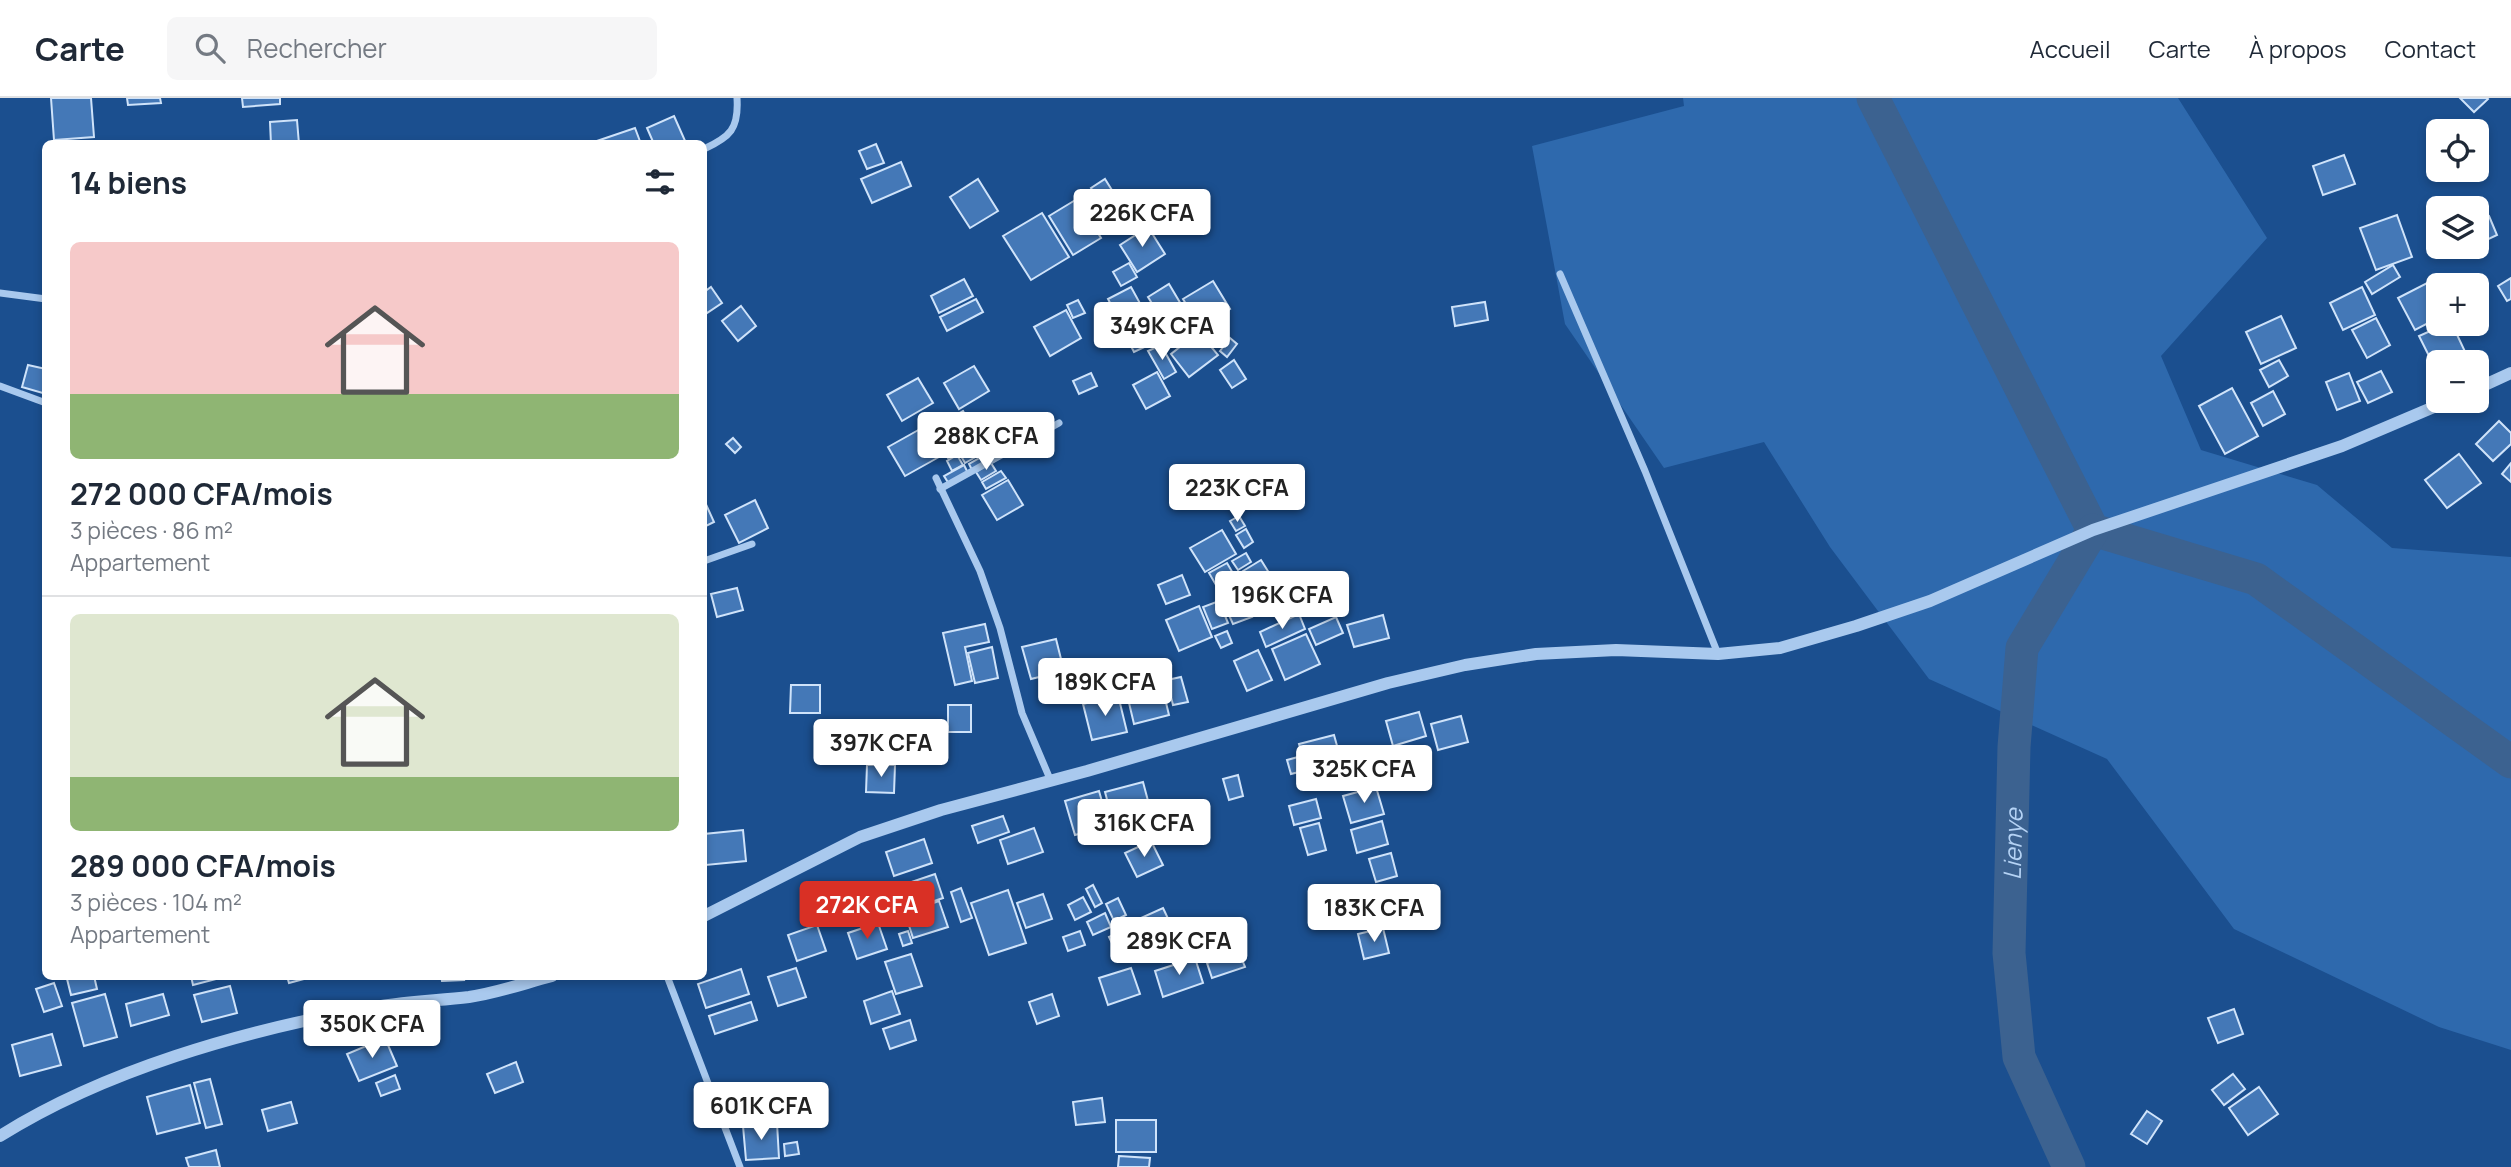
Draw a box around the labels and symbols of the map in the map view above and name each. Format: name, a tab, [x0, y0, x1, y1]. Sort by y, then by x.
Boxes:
pin: 226K CFA	[1070, 190, 1214, 249]
pin: 349K CFA	[1090, 302, 1234, 362]
pin: 288K CFA	[914, 412, 1058, 472]
pin: 223K CFA	[1165, 464, 1309, 524]
pin: 196K CFA	[1210, 572, 1354, 631]
pin: 189K CFA	[1033, 658, 1177, 718]
pin: 397K CFA	[809, 720, 953, 779]
pin: 325K CFA	[1292, 746, 1436, 805]
pin: 316K CFA	[1072, 800, 1216, 859]
water label: Lienye	[1994, 806, 2029, 881]
pin: 272K CFA	[795, 882, 939, 941]
pin: 183K CFA	[1302, 884, 1446, 944]
pin: 289K CFA	[1107, 918, 1251, 977]
pin: 350K CFA	[300, 1000, 444, 1060]
pin: 601K CFA	[689, 1082, 833, 1142]

